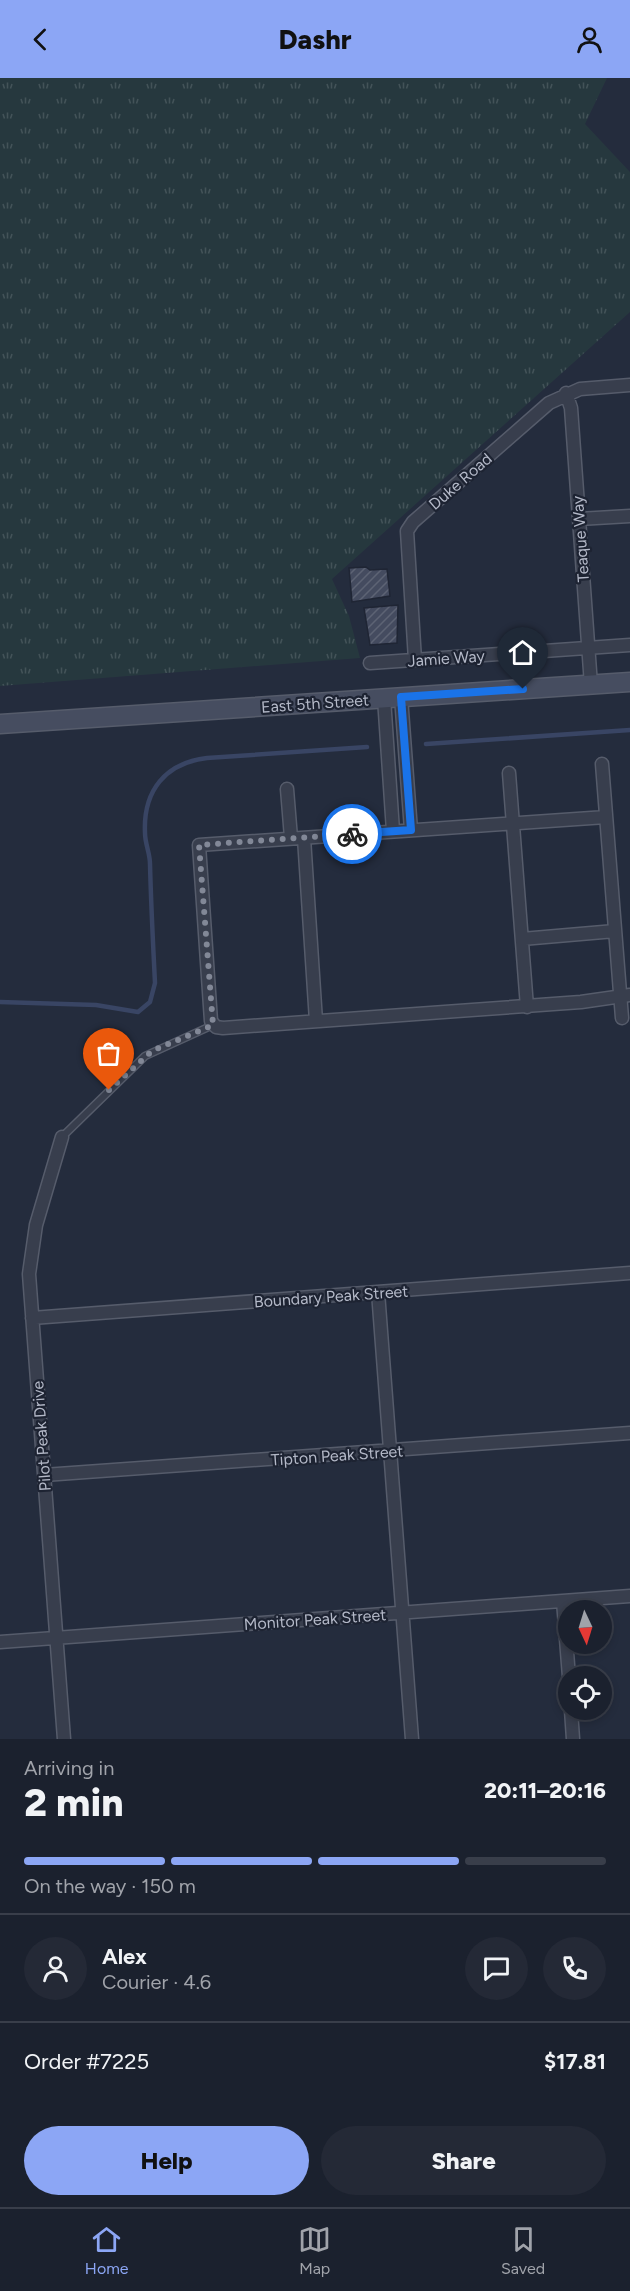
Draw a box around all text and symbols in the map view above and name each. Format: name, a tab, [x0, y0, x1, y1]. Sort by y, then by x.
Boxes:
icon: back	[24, 23, 57, 56]
text: Dashr	[279, 23, 351, 56]
icon: person	[573, 23, 606, 56]
street label: Duke Road	[425, 449, 496, 514]
street label: Teaque Way	[568, 494, 593, 583]
pin	[497, 627, 548, 689]
icon: home	[506, 636, 539, 669]
street label: Jamie Way	[407, 646, 486, 671]
street label: East 5th Street	[260, 690, 370, 717]
courier	[322, 804, 382, 864]
icon: bike	[336, 818, 369, 851]
pin	[83, 1028, 134, 1090]
icon: bag	[92, 1037, 125, 1070]
street label: Boundary Peak Street	[253, 1282, 409, 1311]
street label: Pilot Peak Drive	[28, 1380, 55, 1492]
street label: Tipton Peak Street	[270, 1441, 404, 1470]
north arrow	[558, 1600, 612, 1654]
map controls	[558, 1600, 612, 1720]
street label: Monitor Peak Street	[243, 1605, 387, 1634]
button: locate	[558, 1666, 612, 1720]
text: Arriving in	[24, 1756, 114, 1780]
text: 20:11–20:16	[484, 1777, 606, 1804]
text: 2 min	[24, 1779, 124, 1826]
text: On the way · 150 m	[24, 1874, 196, 1898]
button: person	[24, 1937, 87, 2000]
button: chat	[465, 1937, 528, 2000]
button: phone	[543, 1937, 606, 2000]
text: Alex	[102, 1943, 147, 1970]
text: Courier · 4.6	[102, 1970, 211, 1994]
text: Order #7225	[24, 2048, 149, 2075]
text: $17.81	[544, 2048, 606, 2075]
button: Help	[24, 2126, 309, 2195]
button: Share	[321, 2126, 606, 2195]
tab: Home	[85, 2223, 129, 2278]
tab: Map	[298, 2223, 331, 2278]
tab: Saved	[501, 2223, 545, 2278]

